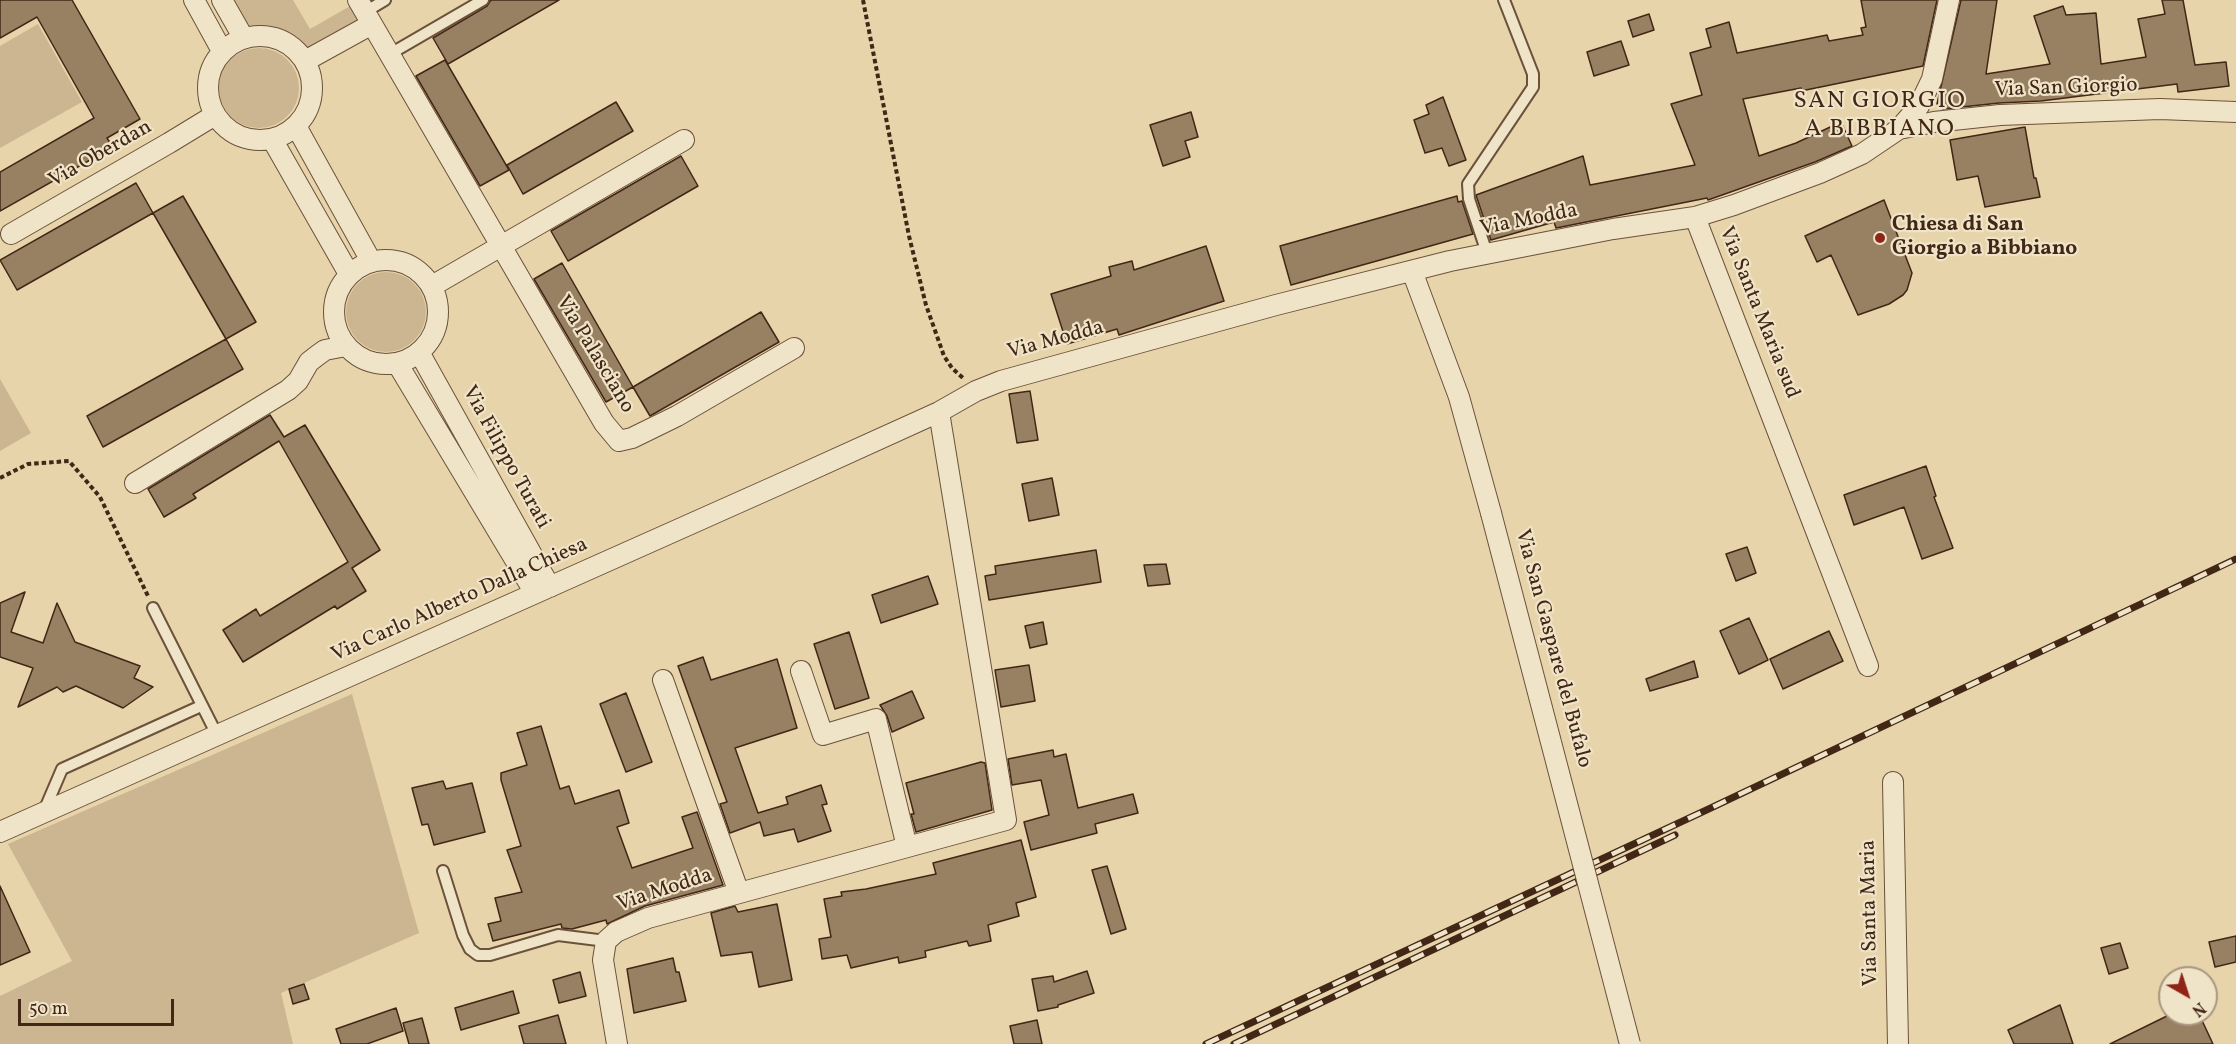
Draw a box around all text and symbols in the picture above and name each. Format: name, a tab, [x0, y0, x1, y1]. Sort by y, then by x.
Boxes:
street label: Via San Giorgio	[1994, 74, 2138, 104]
district label: SAN GIORGIO A BIBBIANO	[1794, 89, 1966, 145]
street label: Via Oberdan	[45, 115, 157, 195]
street label: Via Modda	[1478, 199, 1580, 243]
place label: Chiesa di San Giorgio a Bibbiano	[1892, 213, 2077, 263]
street label: Via Santa Maria sud	[1712, 223, 1804, 403]
marker: Chiesa di San Giorgio a Bibbiano	[1873, 231, 1887, 245]
street label: Via Palasciano	[549, 292, 639, 418]
street label: Via Modda	[1005, 316, 1107, 366]
street label: Via Filippo Turati	[455, 382, 555, 534]
street label: Via San Gaspare del Bufalo	[1508, 527, 1596, 771]
street label: Via Carlo Alberto Dalla Chiesa	[328, 533, 592, 669]
street label: Via Santa Maria	[1857, 840, 1885, 986]
street label: Via Modda	[614, 864, 716, 918]
north arrow	[2158, 966, 2218, 1026]
scale bar	[21, 987, 177, 1025]
text: N	[2187, 996, 2210, 1021]
text: 50 m	[29, 997, 68, 1022]

